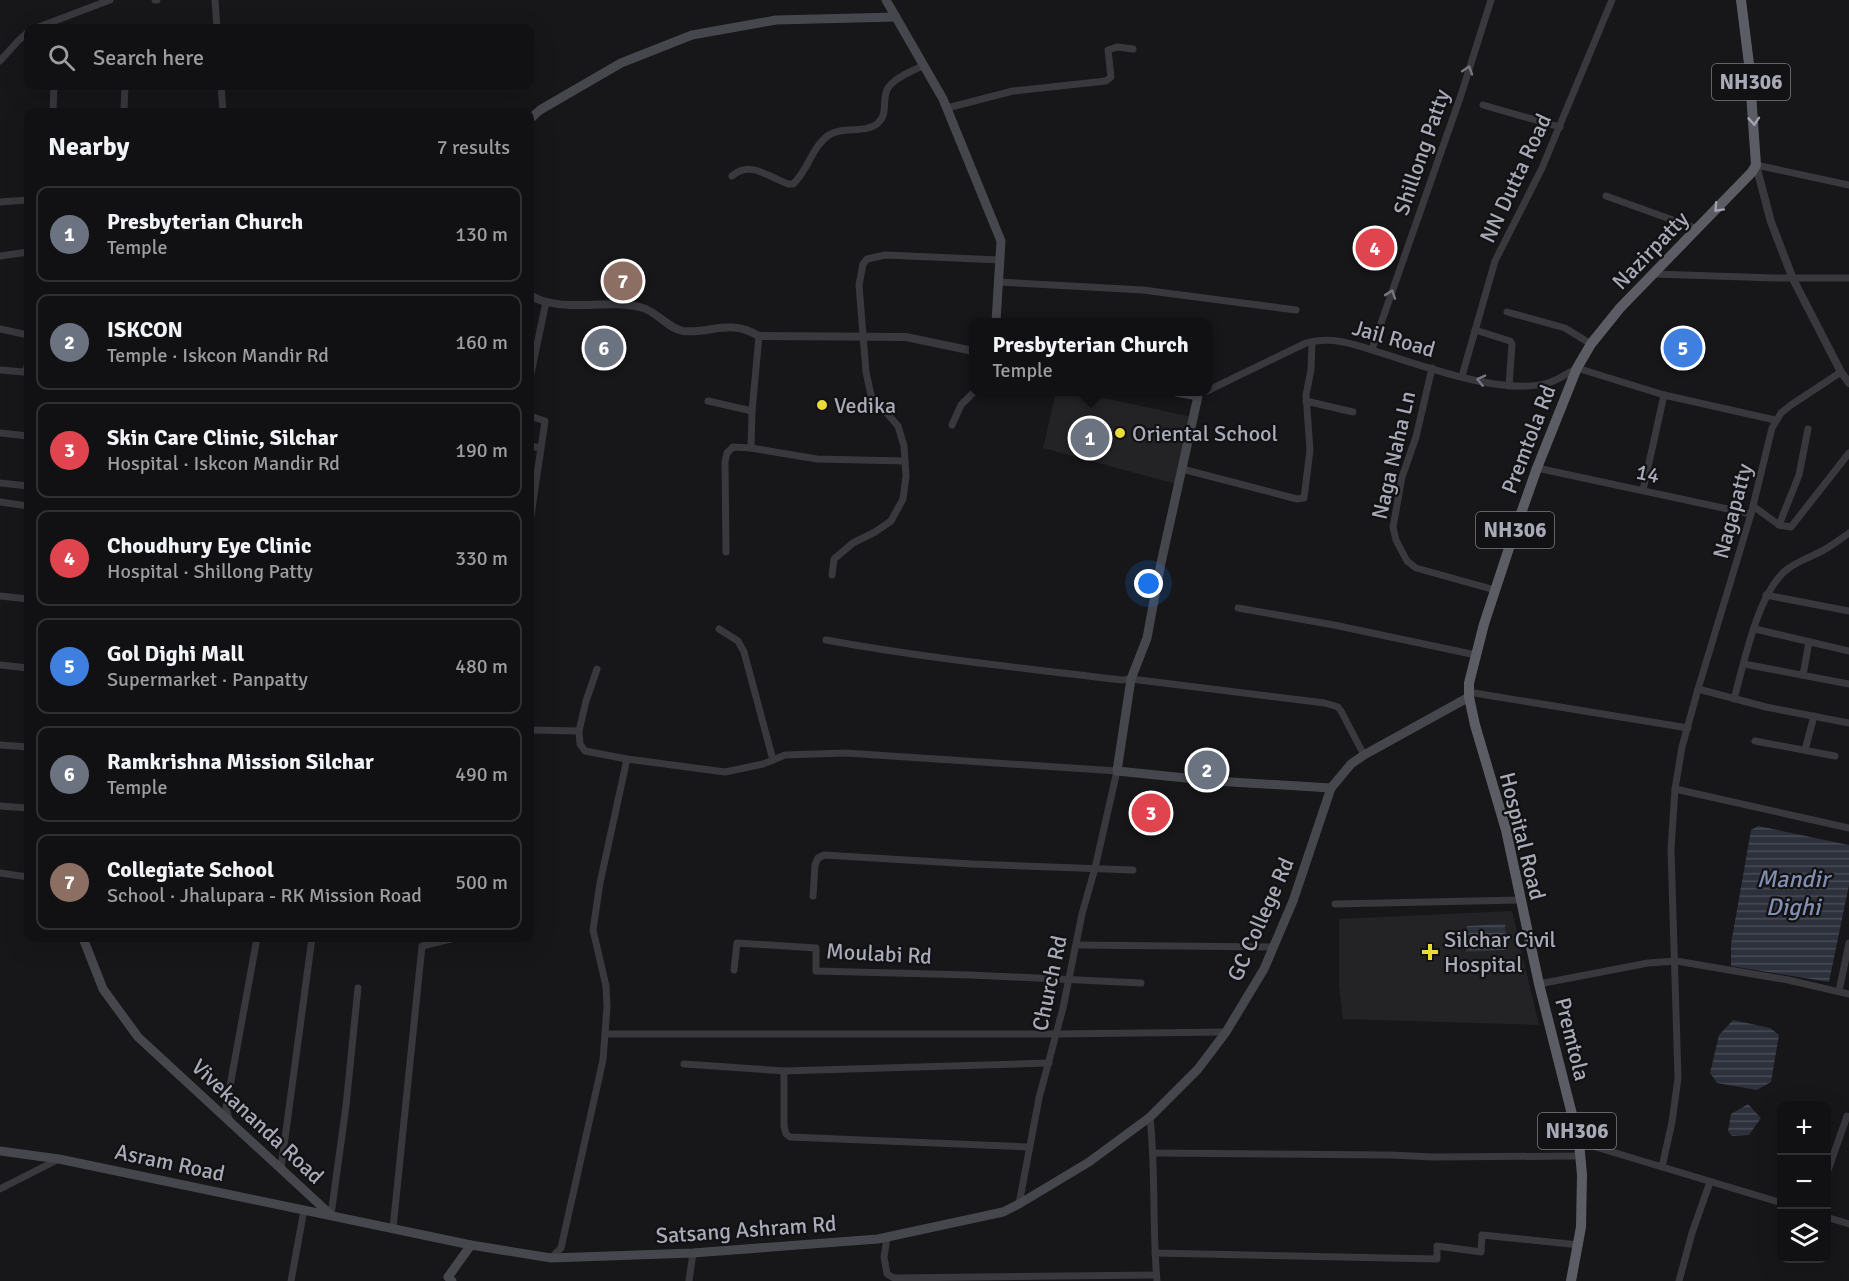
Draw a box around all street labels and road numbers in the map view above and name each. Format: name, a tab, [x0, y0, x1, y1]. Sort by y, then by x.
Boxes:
road number: NH306	[1712, 64, 1790, 100]
street label: Shillong Patty	[1387, 85, 1456, 219]
street label: NN Dutta Road	[1474, 109, 1557, 247]
street label: Nazirpatty	[1606, 205, 1695, 295]
street label: Jail Road	[1349, 314, 1438, 363]
street label: Premtola Rd	[1495, 381, 1562, 497]
street label: Naga Naha Ln	[1366, 388, 1421, 522]
street label: 14	[1633, 458, 1662, 489]
street label: Nagapatty	[1707, 460, 1758, 562]
road number: NH306	[1476, 512, 1554, 548]
street label: Hospital Road	[1494, 769, 1551, 903]
street label: GC College Rd	[1221, 853, 1300, 985]
street label: Church Rd	[1026, 933, 1073, 1033]
street label: Moulabi Rd	[825, 937, 933, 970]
street label: Premtola	[1549, 995, 1596, 1084]
street label: Vivekananda Road	[186, 1053, 329, 1190]
road number: NH306	[1538, 1113, 1616, 1149]
street label: Asram Road	[112, 1138, 227, 1187]
street label: Satsang Ashram Rd	[655, 1210, 837, 1249]

